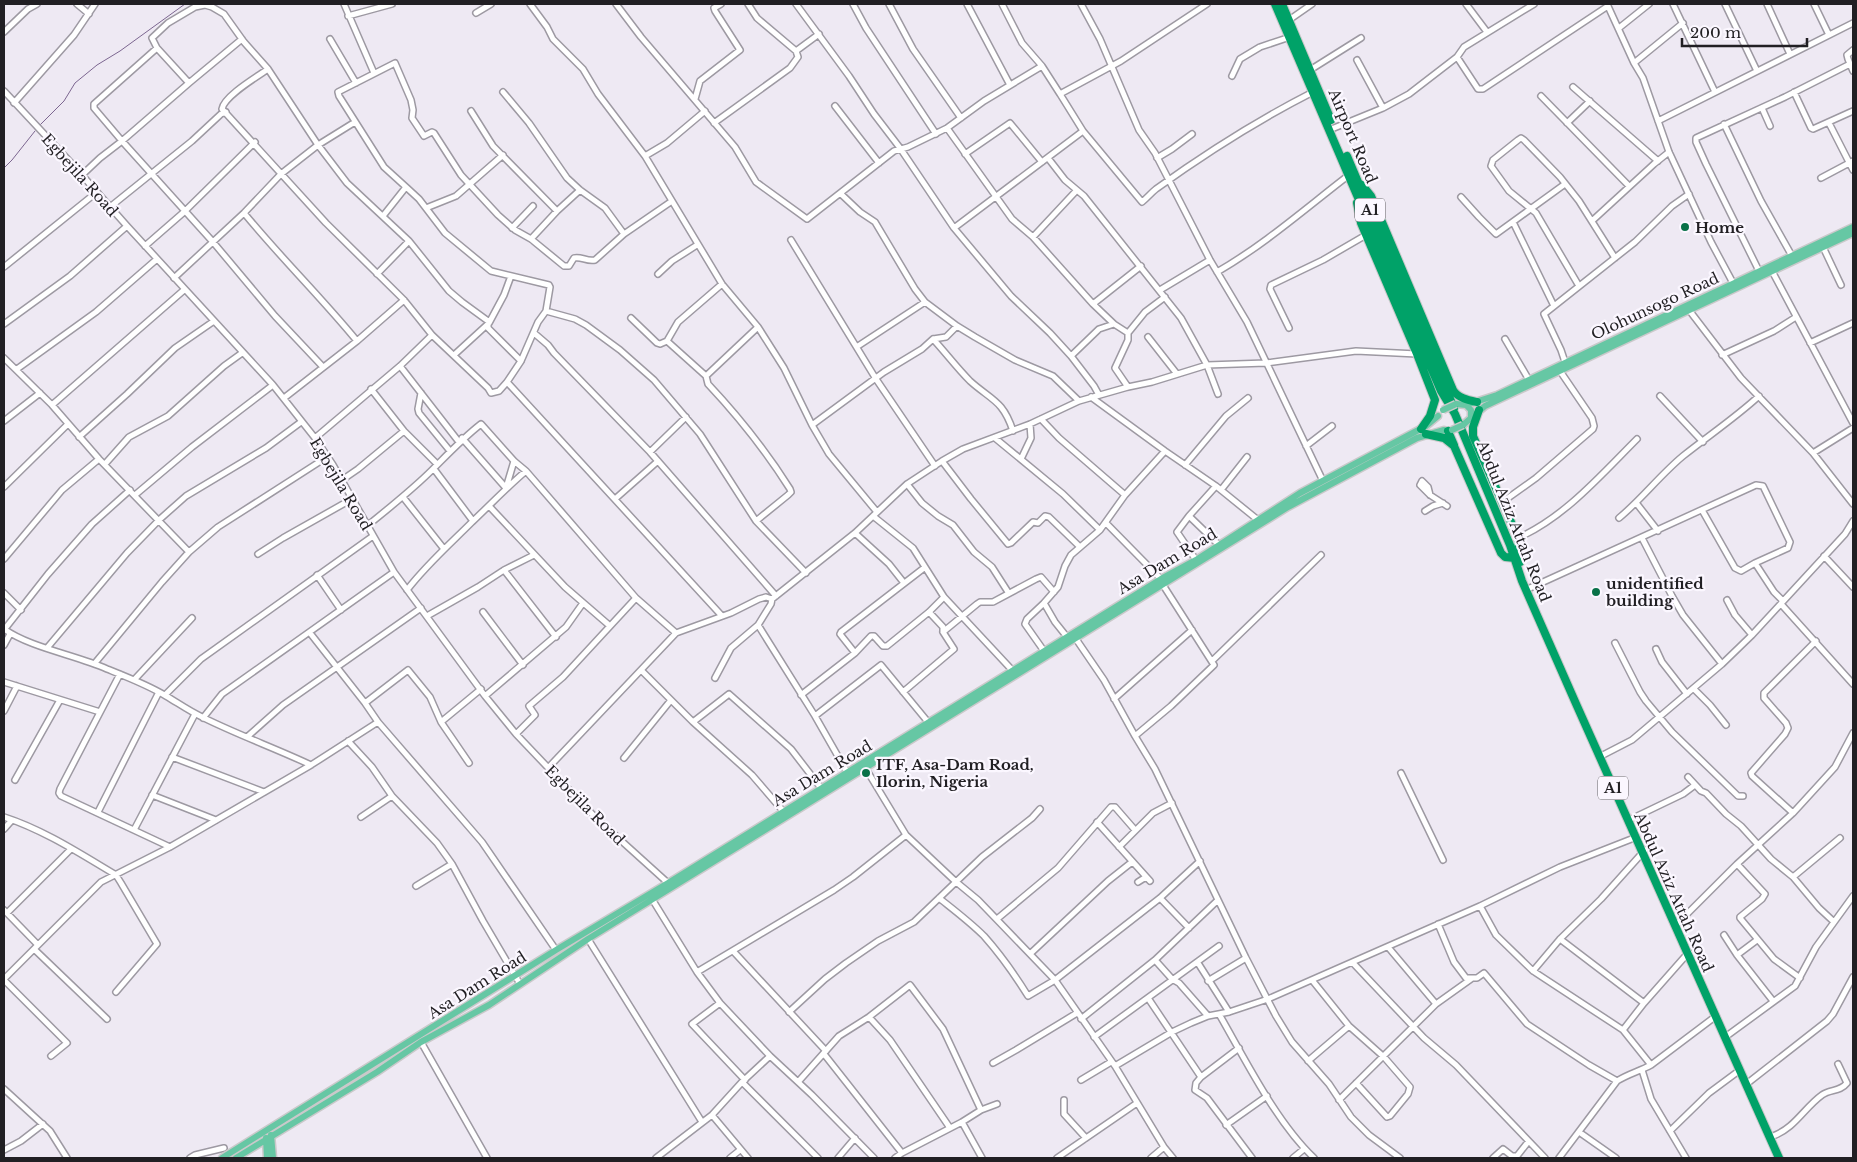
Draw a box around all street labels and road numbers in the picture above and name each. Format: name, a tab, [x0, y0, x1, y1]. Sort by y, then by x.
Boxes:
street label: Airport Road	[1324, 85, 1381, 186]
street label: Egbejila Road	[38, 130, 122, 220]
road number: A1	[1355, 198, 1385, 222]
street label: Olohunsogo Road	[1588, 268, 1722, 344]
street label: Egbejila Road	[306, 434, 376, 534]
street label: Abdul Aziz Attah Road	[1472, 436, 1555, 605]
street label: Asa Dam Road	[1113, 524, 1220, 599]
street label: Asa Dam Road	[768, 736, 875, 811]
street label: Egbejila Road	[541, 761, 629, 849]
road number: A1	[1598, 776, 1628, 800]
street label: Abdul Aziz Attah Road	[1630, 808, 1718, 975]
street label: Asa Dam Road	[423, 947, 530, 1023]

